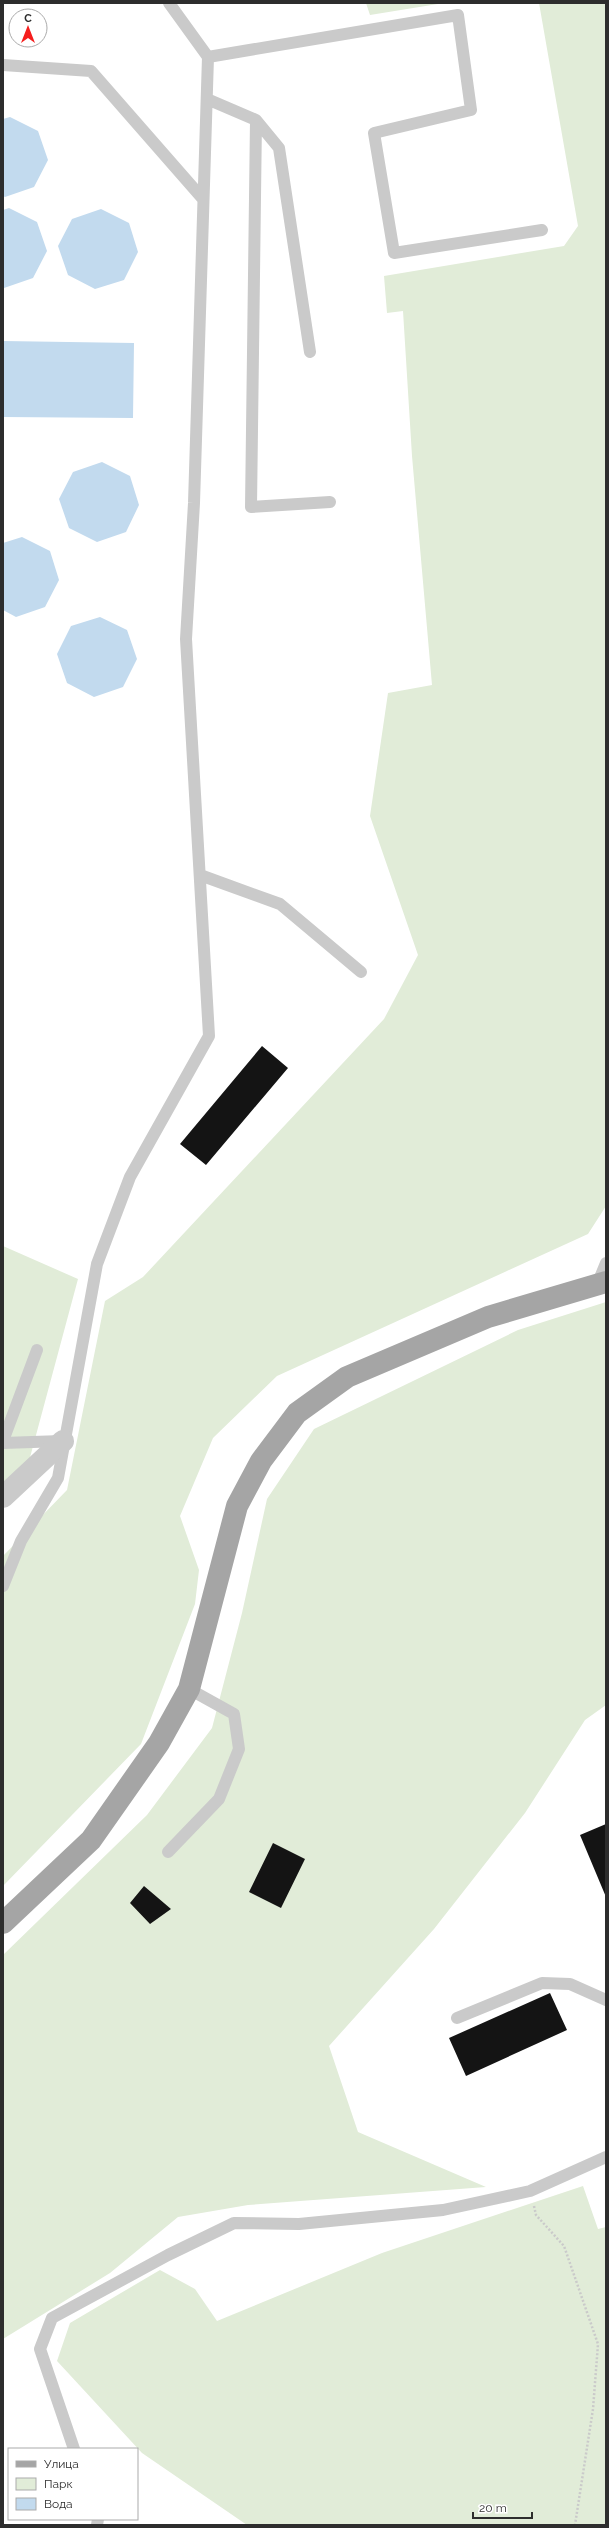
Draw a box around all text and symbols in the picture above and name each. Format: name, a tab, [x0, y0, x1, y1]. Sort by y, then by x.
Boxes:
north arrow	[8, 8, 48, 48]
text: С	[24, 12, 32, 25]
legend	[8, 2448, 138, 2520]
text: Улица	[44, 2457, 79, 2471]
text: Парк	[44, 2477, 73, 2491]
scale bar	[473, 2494, 532, 2520]
text: Вода	[44, 2497, 73, 2511]
text: 20 m	[479, 2501, 507, 2515]

